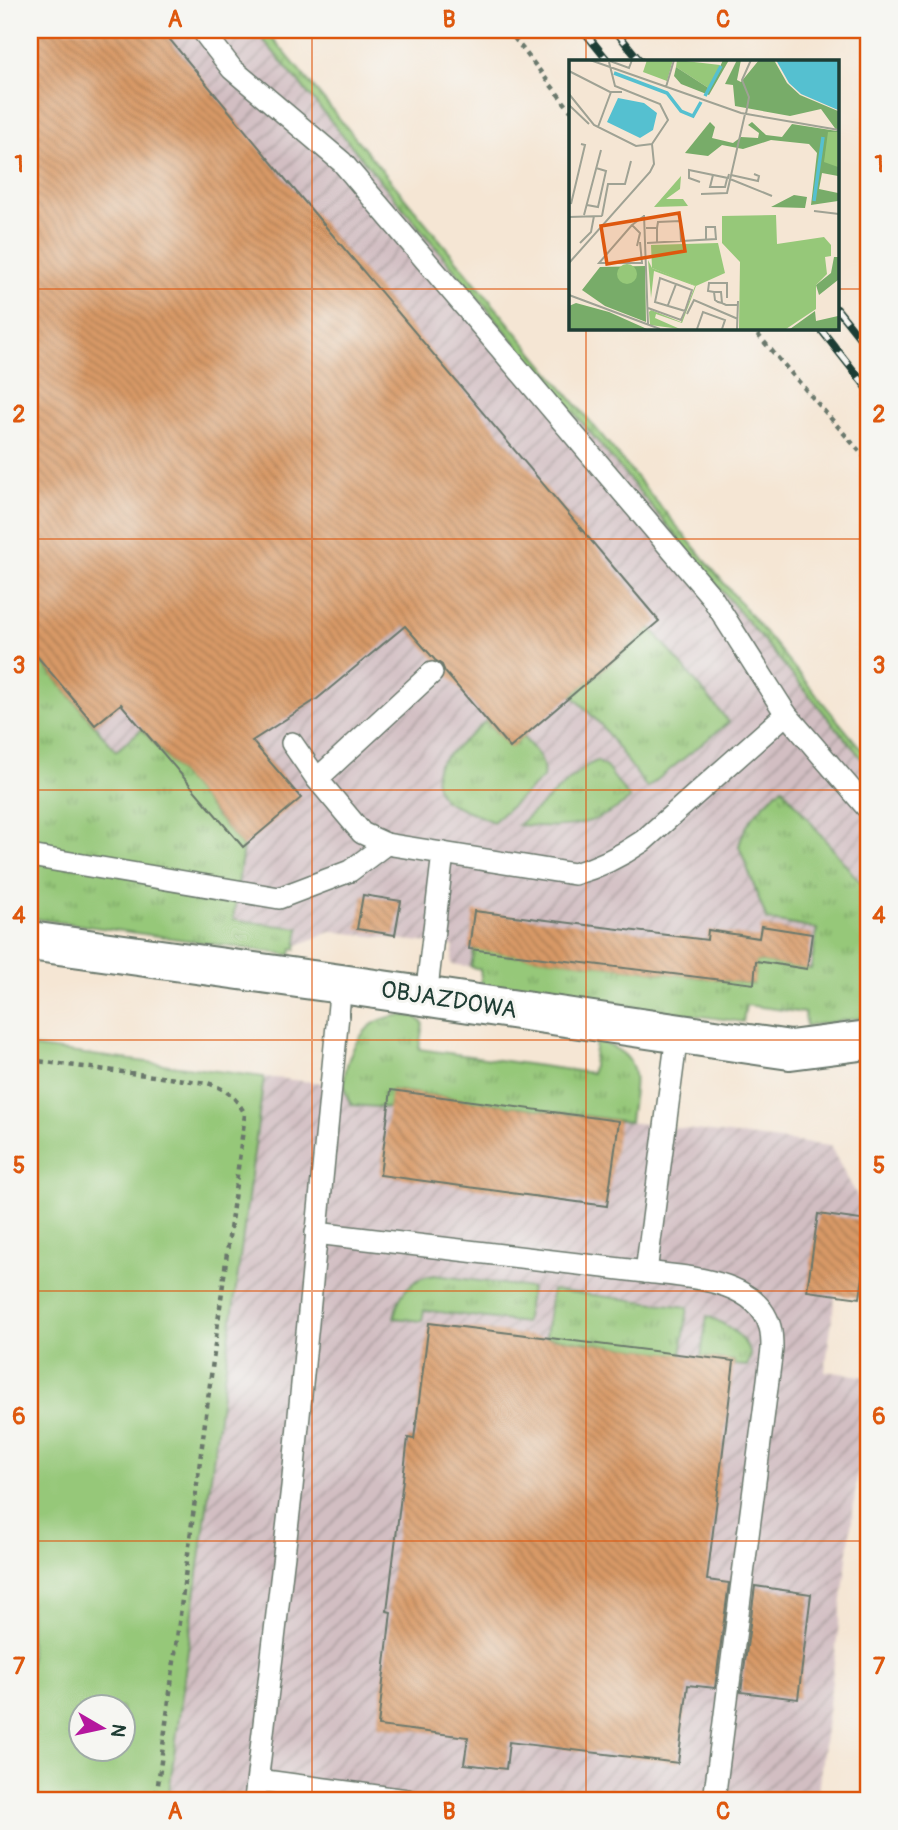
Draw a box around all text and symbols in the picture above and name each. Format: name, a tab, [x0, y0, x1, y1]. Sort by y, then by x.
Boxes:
text: A	[168, 5, 183, 34]
text: B	[442, 5, 456, 34]
text: C	[716, 5, 730, 34]
inset map	[569, 60, 838, 329]
text: 1	[15, 150, 24, 179]
text: 1	[875, 150, 884, 179]
text: 2	[13, 400, 26, 429]
text: 2	[873, 400, 886, 429]
text: 3	[13, 651, 25, 680]
text: 3	[873, 651, 885, 680]
text: 4	[12, 901, 26, 930]
text: 4	[872, 901, 886, 930]
street label: OBJAZDOWA	[379, 975, 519, 1025]
text: 5	[13, 1151, 25, 1180]
text: 5	[873, 1151, 885, 1180]
text: 6	[12, 1402, 26, 1431]
text: 6	[872, 1402, 886, 1431]
text: 7	[13, 1652, 26, 1681]
text: 7	[873, 1652, 886, 1681]
north arrow	[66, 1694, 136, 1764]
text: N	[105, 1722, 131, 1739]
text: A	[168, 1797, 183, 1826]
text: B	[442, 1797, 456, 1826]
text: C	[716, 1797, 730, 1826]

